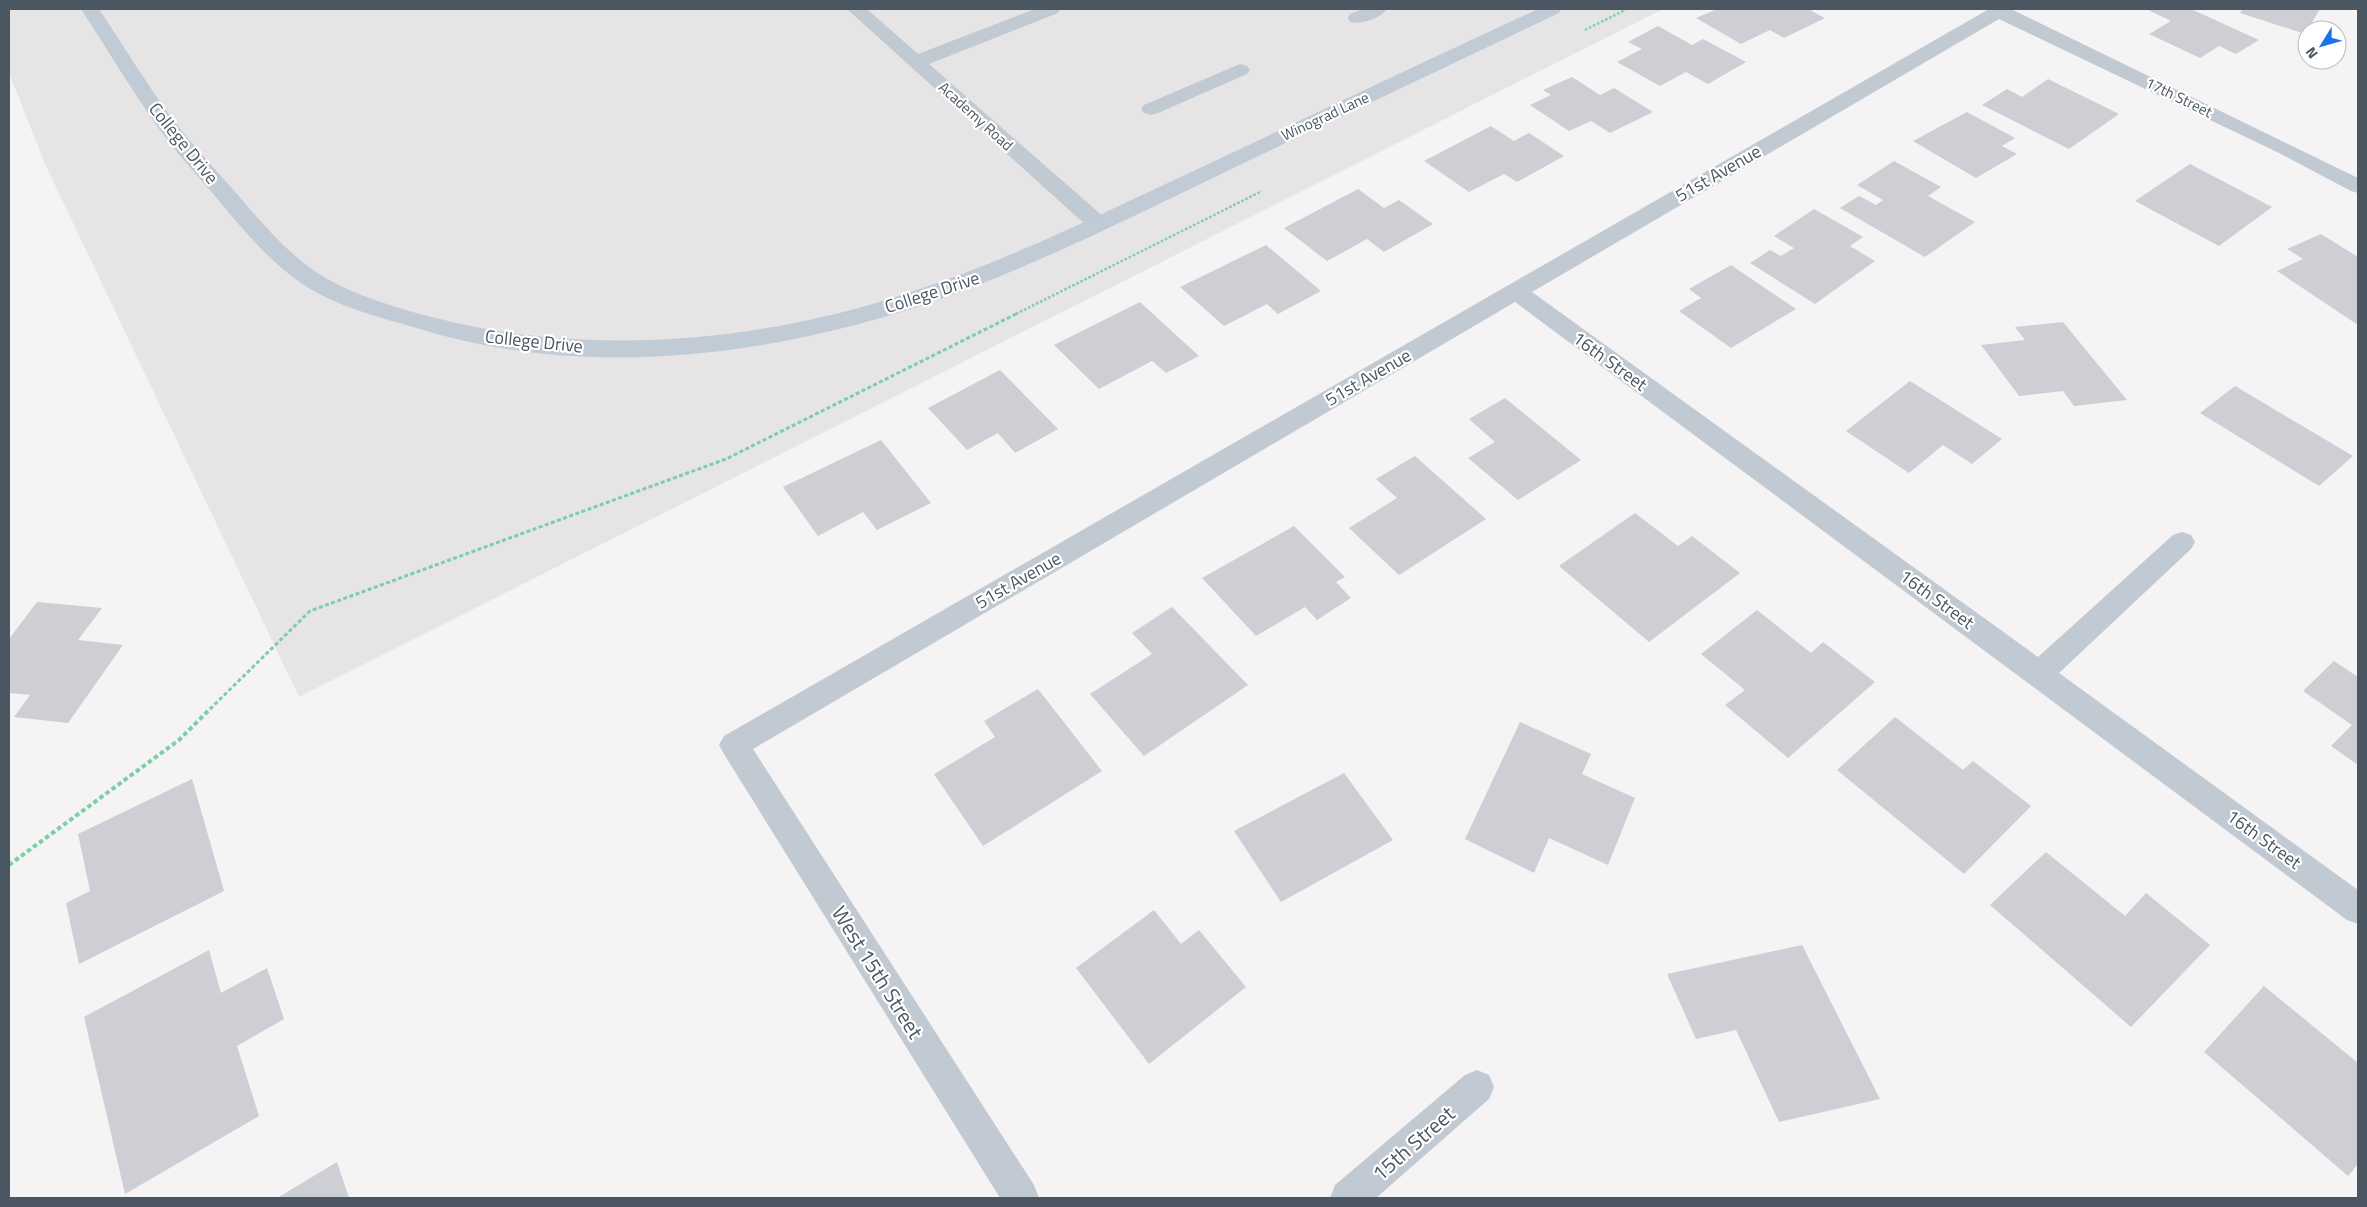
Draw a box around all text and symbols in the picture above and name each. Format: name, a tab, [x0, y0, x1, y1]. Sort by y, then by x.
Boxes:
north arrow	[2297, 20, 2347, 70]
text: N	[2300, 43, 2323, 63]
street label: 17th Street	[2142, 71, 2217, 123]
street label: Academy Road	[933, 76, 1019, 156]
street label: Winograd Lane	[1277, 86, 1373, 146]
street label: College Drive	[143, 96, 225, 190]
street label: 51st Avenue	[1670, 138, 1766, 208]
street label: College Drive	[881, 264, 983, 320]
street label: College Drive	[484, 322, 584, 360]
street label: 16th Street	[1567, 325, 1653, 398]
street label: 51st Avenue	[1320, 342, 1416, 412]
street label: 51st Avenue	[970, 545, 1066, 615]
street label: 16th Street	[1894, 563, 1980, 636]
street label: 16th Street	[2221, 803, 2307, 876]
street label: West 15th Street	[824, 899, 932, 1045]
street label: 15th Street	[1364, 1097, 1462, 1188]

